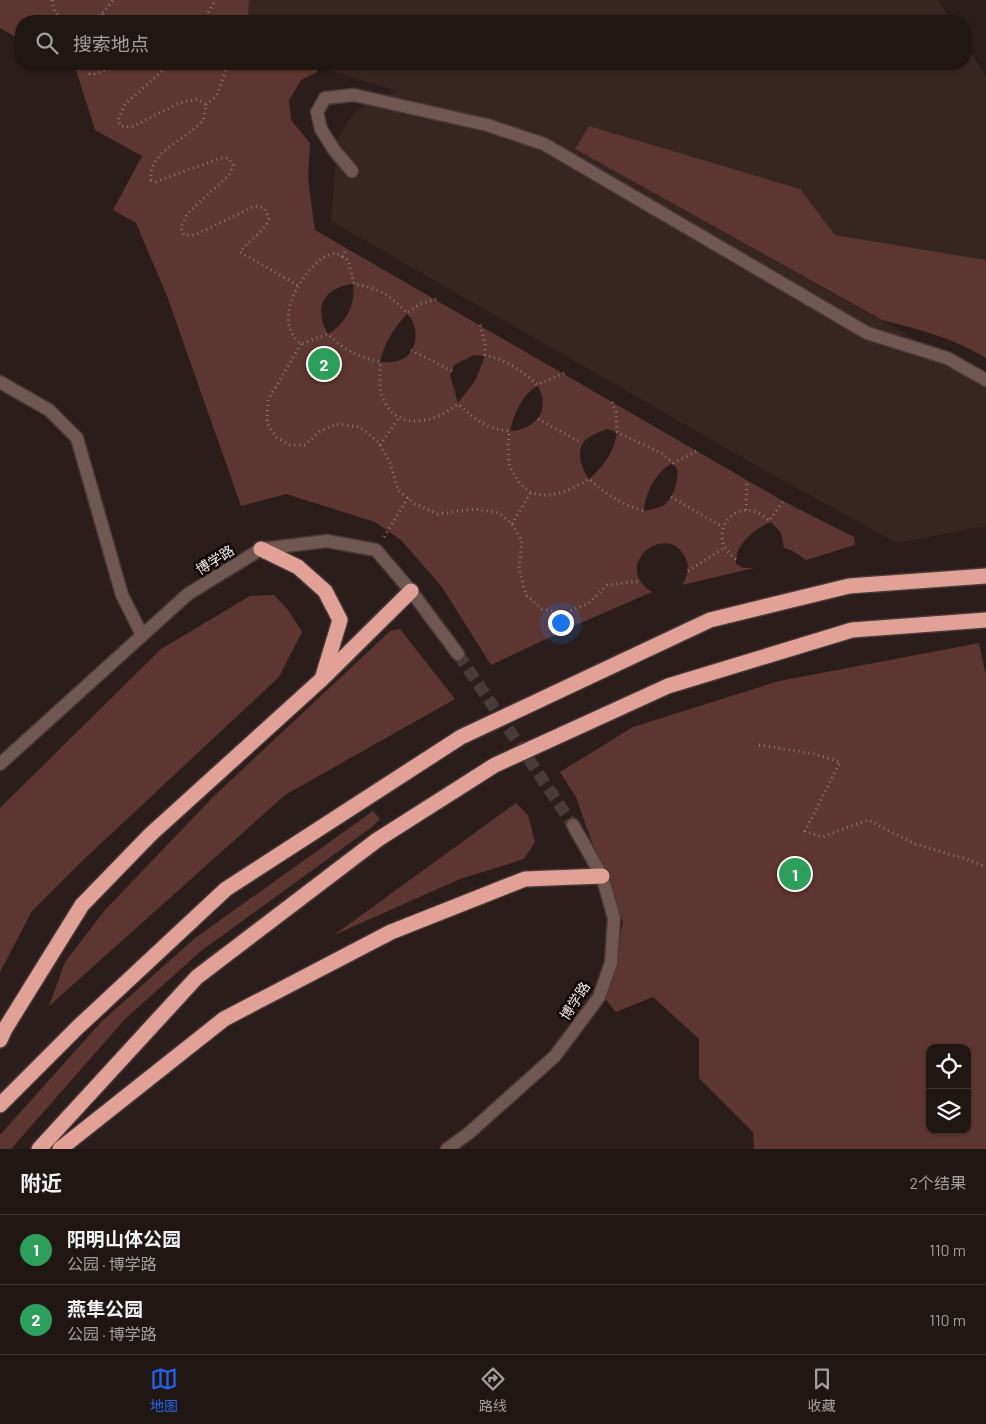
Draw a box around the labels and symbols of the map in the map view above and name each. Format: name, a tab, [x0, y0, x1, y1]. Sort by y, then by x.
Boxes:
pin: 2	[308, 345, 340, 383]
street label: 博学路	[192, 541, 237, 578]
your location	[548, 610, 574, 636]
pin: 1	[779, 855, 811, 893]
street label: 博学路	[556, 978, 593, 1023]

